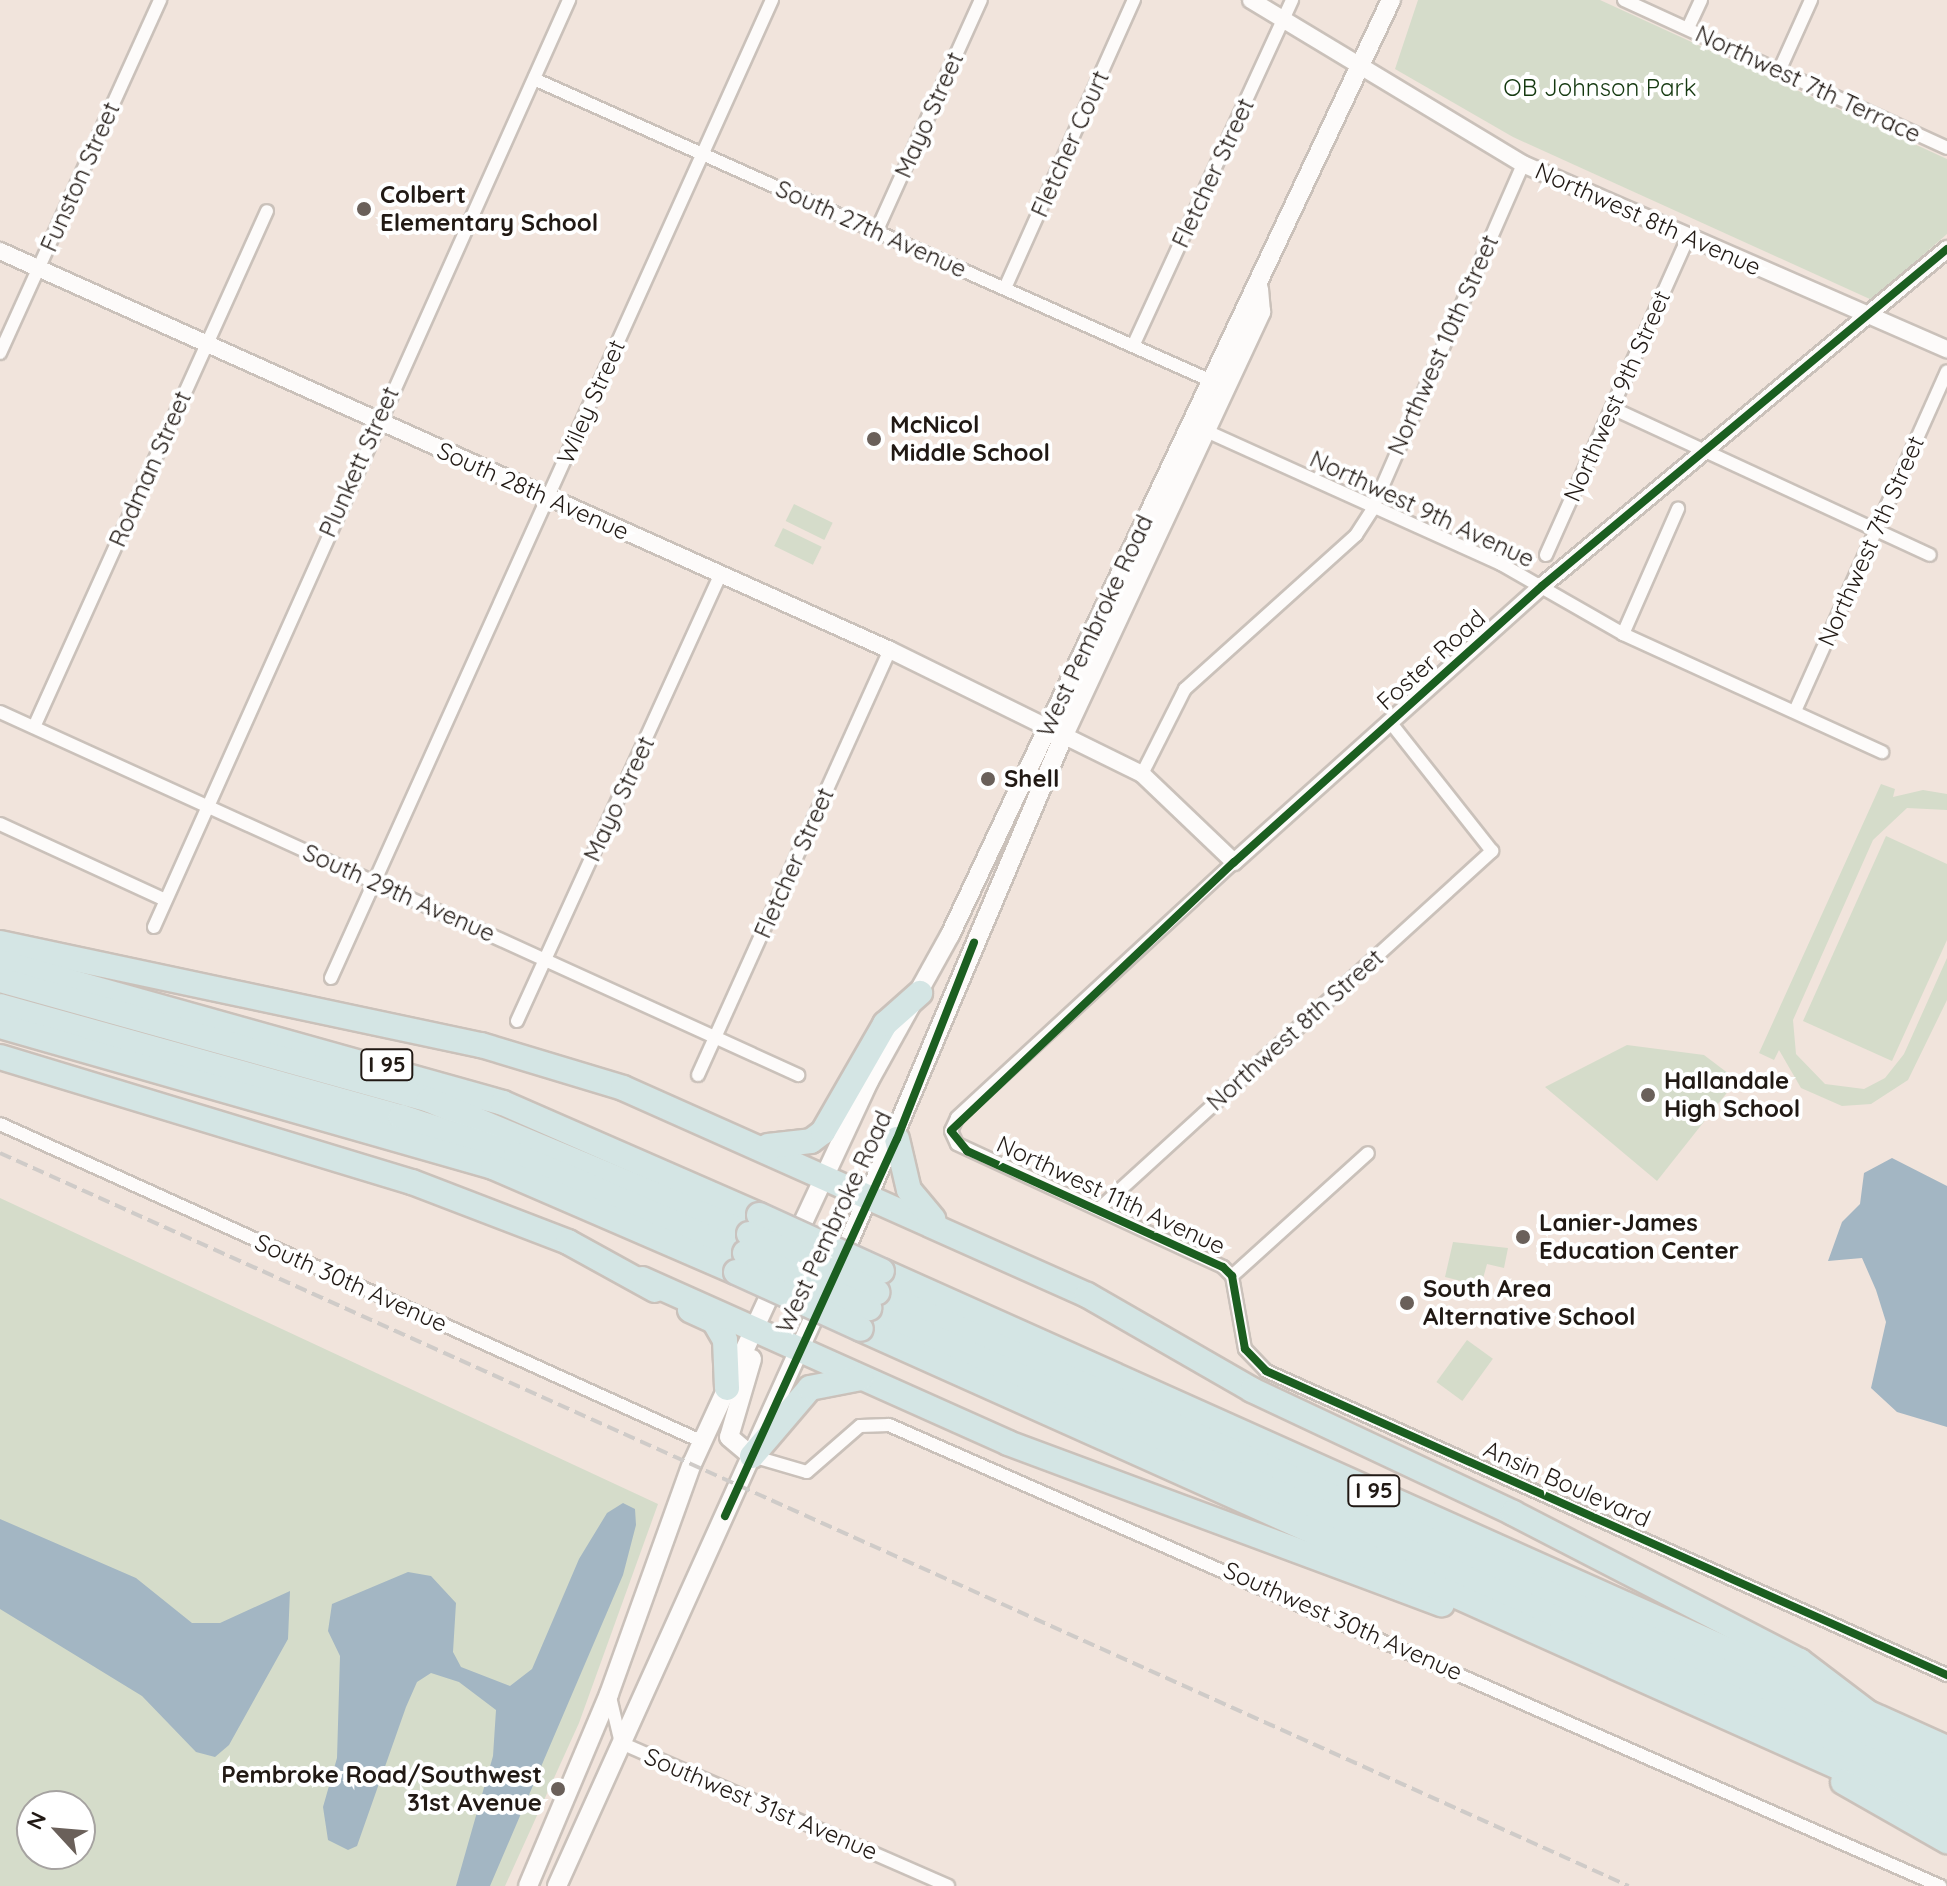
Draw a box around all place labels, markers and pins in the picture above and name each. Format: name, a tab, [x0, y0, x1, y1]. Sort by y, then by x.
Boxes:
place label: Colbert Elementary School	[380, 181, 598, 237]
marker: Colbert Elementary School	[355, 200, 373, 218]
place label: McNicol Middle School	[890, 411, 1050, 467]
marker: McNicol Middle School	[865, 430, 883, 448]
place label: Shell	[1004, 765, 1060, 793]
marker: Shell	[979, 770, 997, 788]
place label: Hallandale High School	[1664, 1067, 1800, 1123]
marker: Hallandale High School	[1639, 1086, 1657, 1104]
place label: Lanier-James Education Center	[1539, 1209, 1739, 1265]
marker: Lanier-James Education Center	[1514, 1228, 1532, 1246]
place label: South Area Alternative School	[1423, 1275, 1635, 1331]
marker: South Area Alternative School	[1398, 1294, 1416, 1312]
place label: Pembroke Road/Southwest 31st Avenue	[221, 1761, 542, 1817]
marker: Pembroke Road/Southwest 31st Avenue	[549, 1780, 567, 1798]

